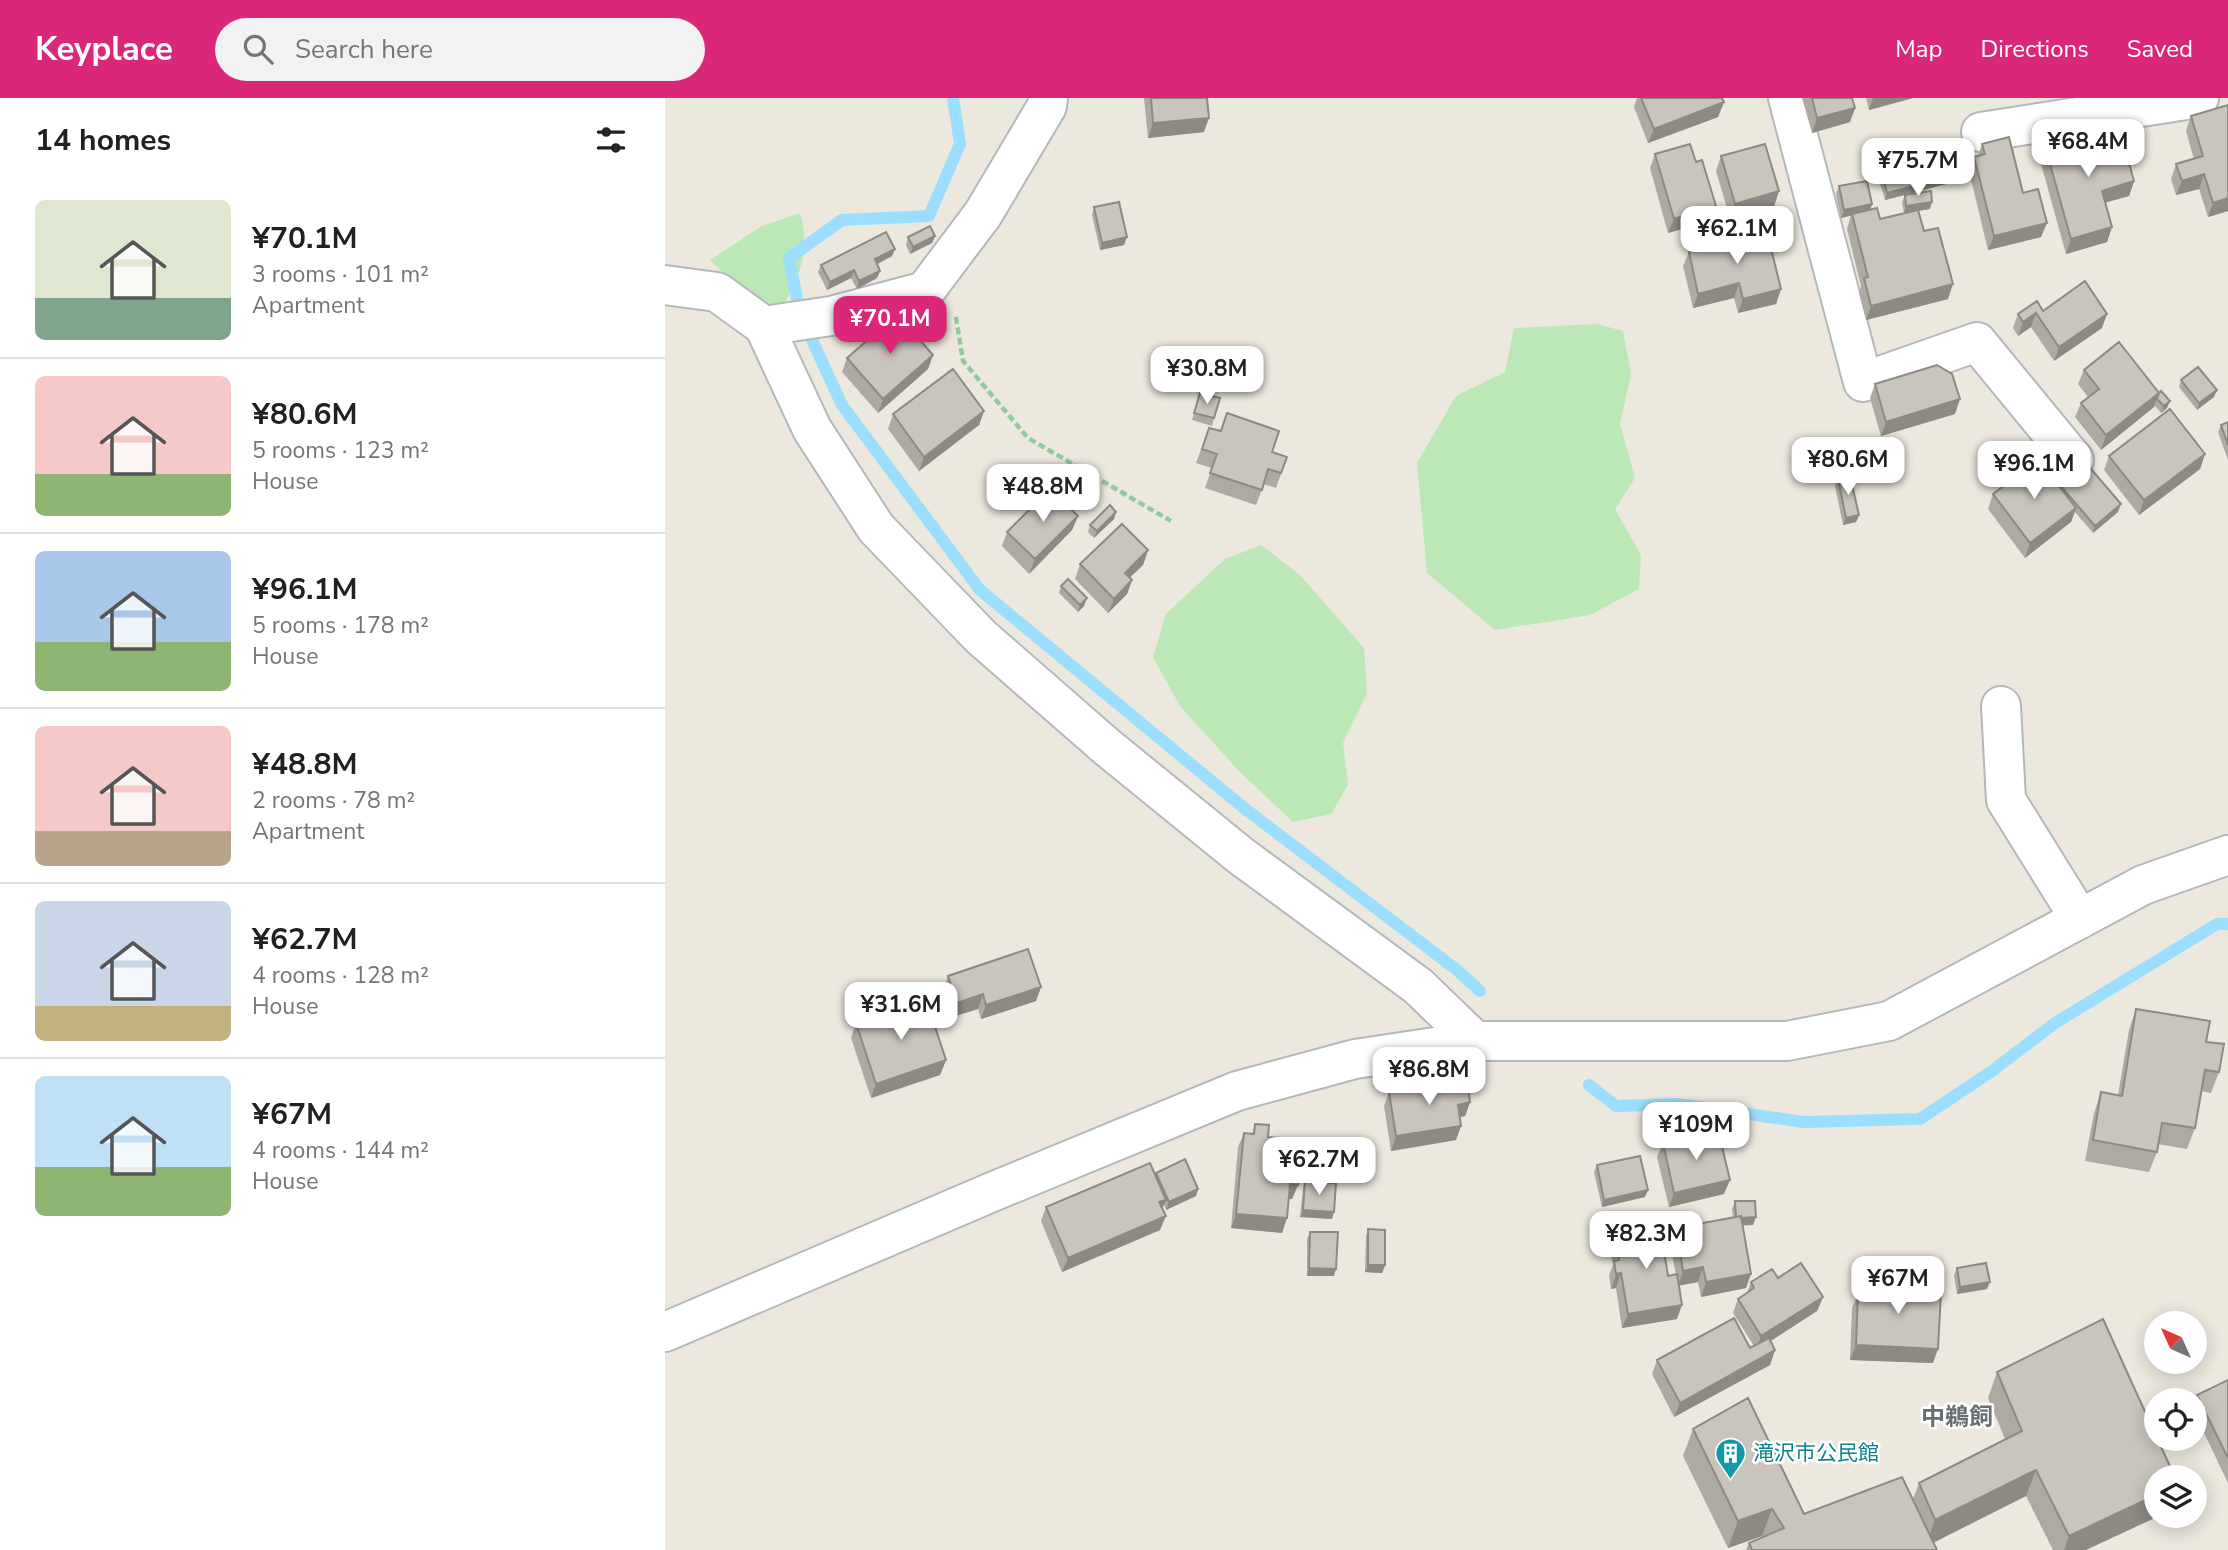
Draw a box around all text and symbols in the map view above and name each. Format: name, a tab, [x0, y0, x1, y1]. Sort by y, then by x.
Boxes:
search box	[215, 18, 705, 81]
text: Keyplace	[35, 27, 173, 72]
icon: search	[239, 30, 277, 68]
text: Search here	[295, 32, 433, 67]
text: Map	[1895, 33, 1942, 65]
text: Directions	[1980, 33, 2089, 65]
text: Saved	[2127, 33, 2193, 65]
text: 14 homes	[35, 120, 171, 161]
pin: ¥68.4M	[2031, 120, 2145, 179]
icon: filters	[592, 121, 630, 159]
text: ¥68.4M	[2048, 126, 2128, 157]
pin: ¥75.7M	[1861, 139, 1975, 198]
text: ¥75.7M	[1878, 145, 1958, 176]
pin: ¥62.1M	[1680, 206, 1794, 266]
text: ¥62.1M	[1697, 213, 1777, 244]
text: ¥70.1M	[252, 218, 357, 259]
icon: home	[91, 228, 175, 312]
text: 3 rooms · 101 m²	[252, 259, 429, 290]
text: Apartment	[252, 290, 364, 321]
pin: ¥70.1M	[833, 296, 947, 356]
text: ¥70.1M	[850, 303, 930, 334]
pin: ¥30.8M	[1150, 346, 1264, 406]
text: ¥30.8M	[1167, 353, 1247, 384]
text: ¥80.6M	[252, 394, 357, 435]
icon: home	[91, 404, 175, 488]
text: 5 rooms · 123 m²	[252, 435, 429, 466]
pin: ¥80.6M	[1791, 438, 1905, 497]
pin: ¥96.1M	[1977, 442, 2091, 501]
text: ¥80.6M	[1808, 444, 1888, 475]
text: ¥96.1M	[1994, 448, 2074, 479]
pin: ¥48.8M	[986, 464, 1100, 524]
text: House	[252, 466, 319, 497]
text: ¥48.8M	[1003, 471, 1083, 502]
text: ¥96.1M	[252, 569, 357, 610]
icon: home	[91, 579, 175, 663]
text: 5 rooms · 178 m²	[252, 610, 429, 641]
text: House	[252, 641, 319, 672]
text: ¥48.8M	[252, 744, 357, 785]
icon: home	[91, 754, 175, 838]
text: 2 rooms · 78 m²	[252, 785, 415, 816]
text: Apartment	[252, 816, 364, 847]
text: ¥62.7M	[252, 919, 357, 960]
icon: home	[91, 929, 175, 1013]
text: 4 rooms · 128 m²	[252, 960, 429, 991]
pin: ¥31.6M	[844, 982, 958, 1042]
text: ¥31.6M	[861, 989, 941, 1020]
text: House	[252, 991, 319, 1022]
pin: ¥86.8M	[1372, 1048, 1486, 1107]
text: ¥86.8M	[1389, 1054, 1469, 1085]
text: ¥67M	[252, 1094, 332, 1135]
pin: ¥109M	[1647, 1102, 1745, 1162]
icon: home	[91, 1104, 175, 1188]
text: ¥109M	[1658, 1109, 1734, 1140]
text: 4 rooms · 144 m²	[252, 1135, 429, 1166]
pin: ¥62.7M	[1262, 1138, 1376, 1197]
text: ¥62.7M	[1279, 1144, 1359, 1175]
text: House	[252, 1166, 319, 1197]
pin: ¥82.3M	[1589, 1212, 1703, 1271]
text: ¥82.3M	[1606, 1218, 1686, 1249]
pin: ¥67M	[1857, 1256, 1939, 1316]
text: ¥67M	[1867, 1263, 1929, 1294]
north arrow	[2144, 1311, 2207, 1374]
map controls	[2144, 1311, 2207, 1528]
button: locate	[2144, 1388, 2207, 1451]
district label: 中鵜飼	[1921, 1401, 1993, 1433]
building icon: 滝沢市公民館	[1713, 1436, 1747, 1480]
place label: 滝沢市公民館	[1753, 1439, 1879, 1467]
button: layers	[2144, 1465, 2207, 1528]

